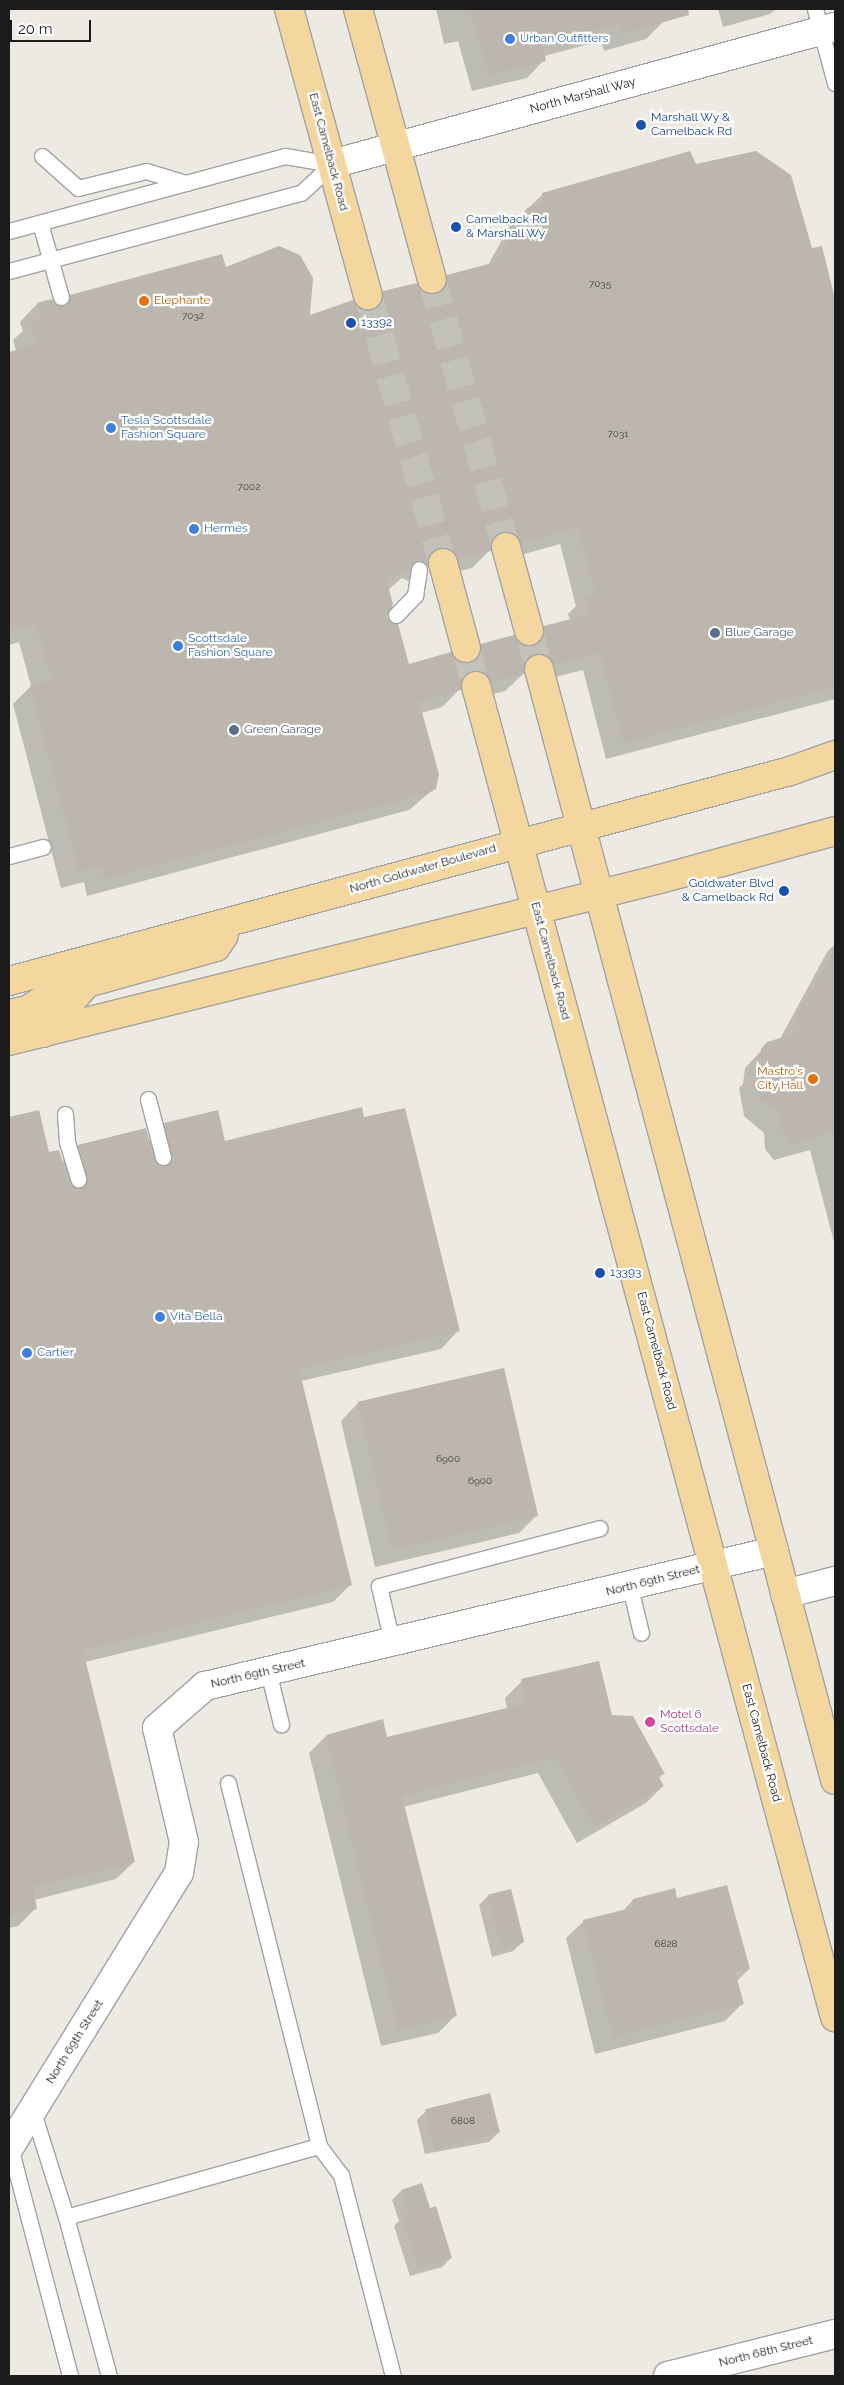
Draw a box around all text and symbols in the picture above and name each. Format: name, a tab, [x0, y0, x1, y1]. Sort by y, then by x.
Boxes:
scale bar	[12, 10, 94, 42]
text: 20 m	[18, 20, 53, 38]
place label: Urban Outfitters	[520, 32, 608, 46]
marker: Urban Outfitters	[504, 33, 516, 45]
street label: North Marshall Way	[528, 75, 638, 117]
street label: East Camelback Road	[305, 91, 351, 213]
place label: Marshall Wy & Camelback Rd	[651, 111, 732, 139]
marker: Marshall Wy & Camelback Rd	[635, 119, 647, 131]
place label: Camelback Rd & Marshall Wy	[466, 213, 547, 241]
marker: Camelback Rd & Marshall Wy	[450, 221, 462, 233]
house number: 7035	[589, 278, 611, 290]
place label: Elephante	[154, 294, 210, 308]
marker: Elephante	[138, 295, 150, 307]
house number: 7032	[182, 310, 204, 322]
place label: 13392	[361, 316, 392, 330]
marker: 13392	[345, 317, 357, 329]
place label: Tesla Scottsdale Fashion Square	[121, 414, 212, 442]
marker: Tesla Scottsdale Fashion Square	[105, 422, 117, 434]
house number: 7031	[607, 428, 629, 440]
house number: 7002	[238, 481, 260, 493]
place label: Hermès	[204, 522, 248, 536]
marker: Hermès	[188, 523, 200, 535]
place label: Blue Garage	[725, 626, 794, 640]
marker: Blue Garage	[709, 627, 721, 639]
place label: Scottsdale Fashion Square	[188, 632, 273, 660]
marker: Scottsdale Fashion Square	[172, 640, 184, 652]
place label: Green Garage	[244, 723, 321, 737]
marker: Green Garage	[228, 724, 240, 736]
street label: North Goldwater Boulevard	[348, 841, 498, 897]
place label: Goldwater Blvd & Camelback Rd	[682, 877, 774, 905]
marker: Goldwater Blvd & Camelback Rd	[778, 885, 790, 897]
street label: East Camelback Road	[527, 900, 573, 1022]
place label: Mastro's City Hall	[757, 1065, 803, 1093]
marker: Mastro's City Hall	[807, 1073, 819, 1085]
place label: 13393	[610, 1266, 641, 1280]
marker: 13393	[594, 1267, 606, 1279]
street label: East Camelback Road	[633, 1290, 679, 1412]
place label: Vita Bella	[170, 1310, 222, 1324]
marker: Vita Bella	[154, 1311, 166, 1323]
place label: Cartier	[37, 1346, 74, 1360]
marker: Cartier	[21, 1347, 33, 1359]
house number: 6900	[436, 1453, 460, 1465]
house number: 6900	[468, 1475, 492, 1487]
street label: North 69th Street	[605, 1562, 701, 1600]
street label: North 69th Street	[210, 1656, 306, 1692]
street label: East Camelback Road	[738, 1682, 784, 1804]
place label: Motel 6 Scottsdale	[660, 1708, 719, 1736]
marker: Motel 6 Scottsdale	[644, 1716, 656, 1728]
house number: 6828	[654, 1938, 678, 1950]
street label: North 69th Street	[43, 1997, 107, 2087]
house number: 6808	[451, 2115, 475, 2127]
street label: North 68th Street	[718, 2333, 814, 2371]

